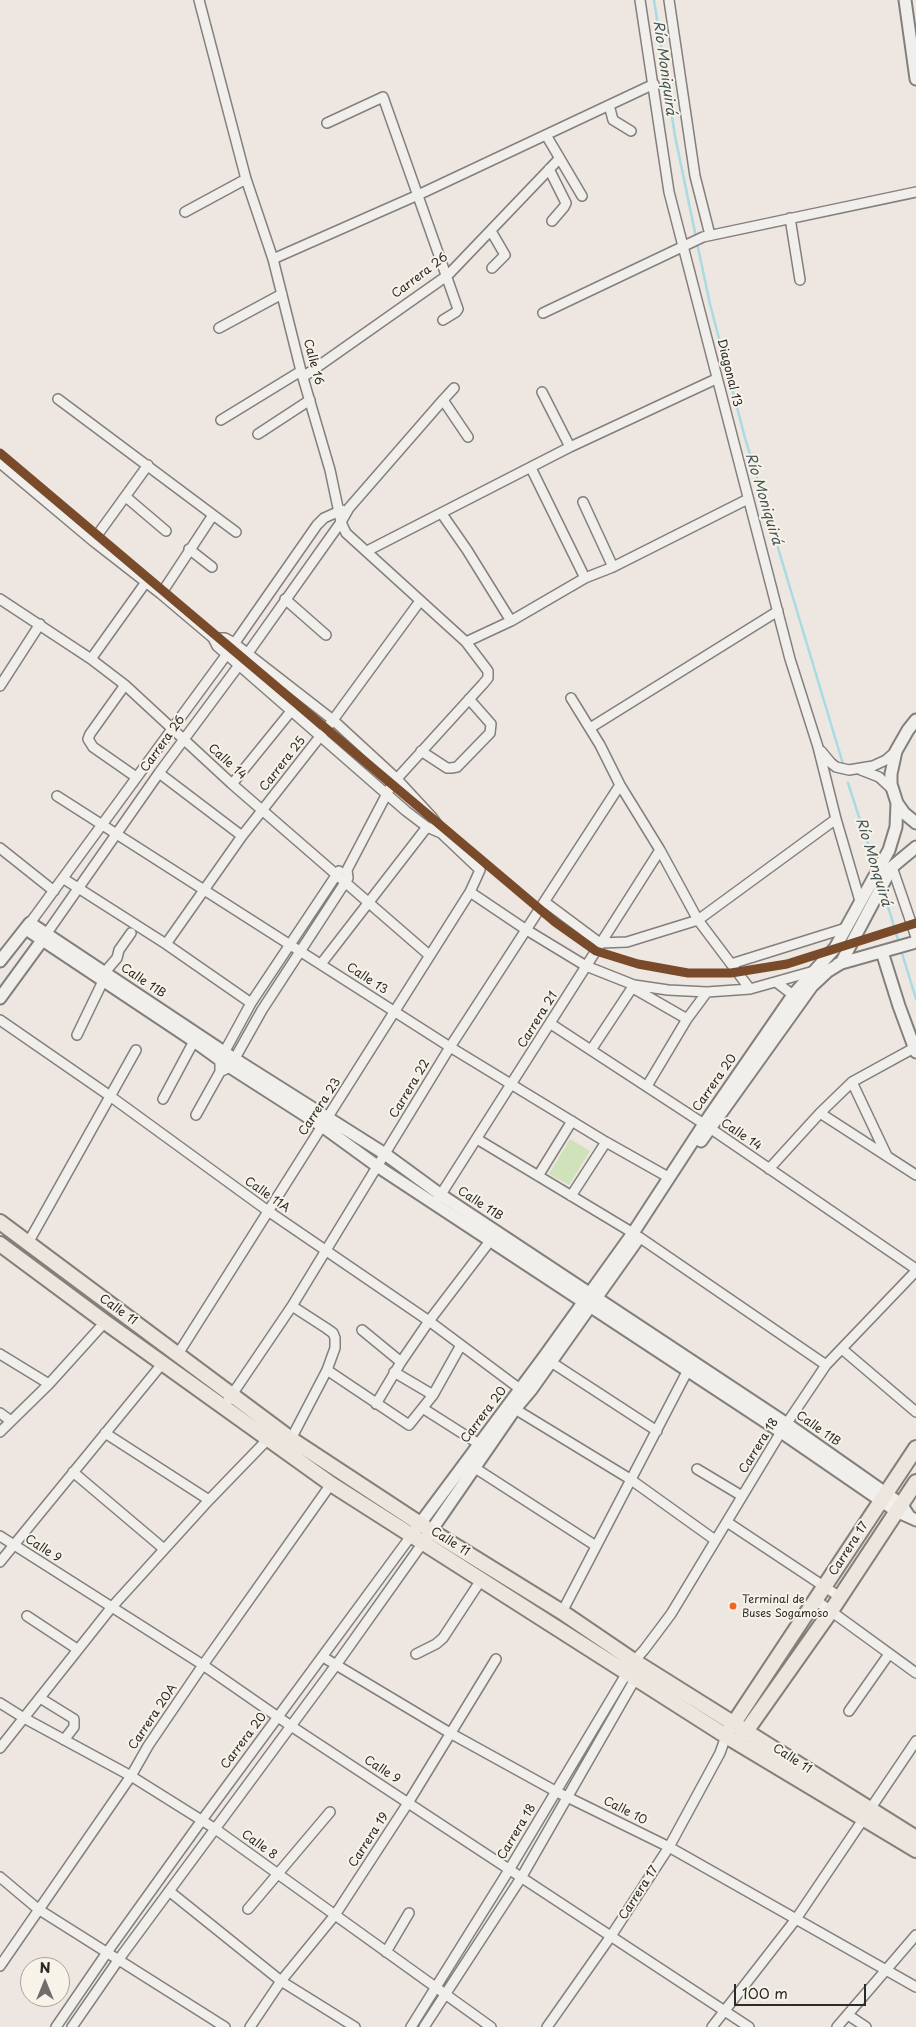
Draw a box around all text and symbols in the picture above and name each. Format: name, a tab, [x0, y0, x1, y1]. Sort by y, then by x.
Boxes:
water label: Río Moniquirá	[649, 20, 679, 116]
street label: Carrera 26	[389, 250, 451, 302]
street label: Calle 16	[300, 337, 326, 387]
street label: Diagonal 13	[714, 338, 744, 408]
water label: Río Moniquirá	[741, 451, 785, 547]
street label: Carrera 26	[138, 713, 188, 775]
street label: Carrera 25	[257, 734, 309, 794]
street label: Calle 14	[205, 741, 249, 783]
water label: Río Monquirá	[852, 816, 894, 908]
street label: Calle 13	[344, 960, 390, 998]
street label: Calle 11B	[118, 961, 168, 1001]
street label: Carrera 21	[515, 989, 561, 1051]
street label: Carrera 20	[690, 1051, 740, 1115]
street label: Carrera 22	[387, 1057, 433, 1121]
street label: Carrera 23	[296, 1075, 344, 1139]
street label: Calle 14	[718, 1116, 764, 1154]
street label: Calle 11A	[241, 1174, 293, 1216]
street label: Calle 11B	[455, 1184, 505, 1224]
street label: Calle 11	[96, 1291, 140, 1329]
street label: Carrera 20	[458, 1384, 510, 1446]
street label: Calle 11B	[793, 1408, 843, 1450]
street label: Carrera 18	[736, 1416, 782, 1476]
street label: Carrera 17	[826, 1519, 872, 1579]
street label: Calle 11	[428, 1524, 472, 1560]
street label: Calle 9	[22, 1532, 64, 1566]
place label: Terminal de Buses Sogamoso	[742, 1593, 828, 1619]
marker: Terminal de Buses Sogamoso	[728, 1601, 738, 1611]
street label: Carrera 20A	[126, 1681, 180, 1753]
street label: Carrera 20	[218, 1710, 270, 1772]
street label: Calle 11	[770, 1741, 814, 1777]
street label: Calle 9	[361, 1753, 403, 1787]
street label: Calle 10	[601, 1794, 649, 1828]
street label: Carrera 18	[495, 1801, 539, 1863]
street label: Carrera 19	[346, 1810, 392, 1870]
street label: Calle 8	[238, 1827, 280, 1863]
street label: Carrera 17	[616, 1863, 662, 1923]
north arrow	[20, 1957, 70, 2007]
text: N	[39, 1957, 51, 1978]
scale bar	[736, 1974, 868, 2006]
text: 100 m	[742, 1981, 788, 2004]

